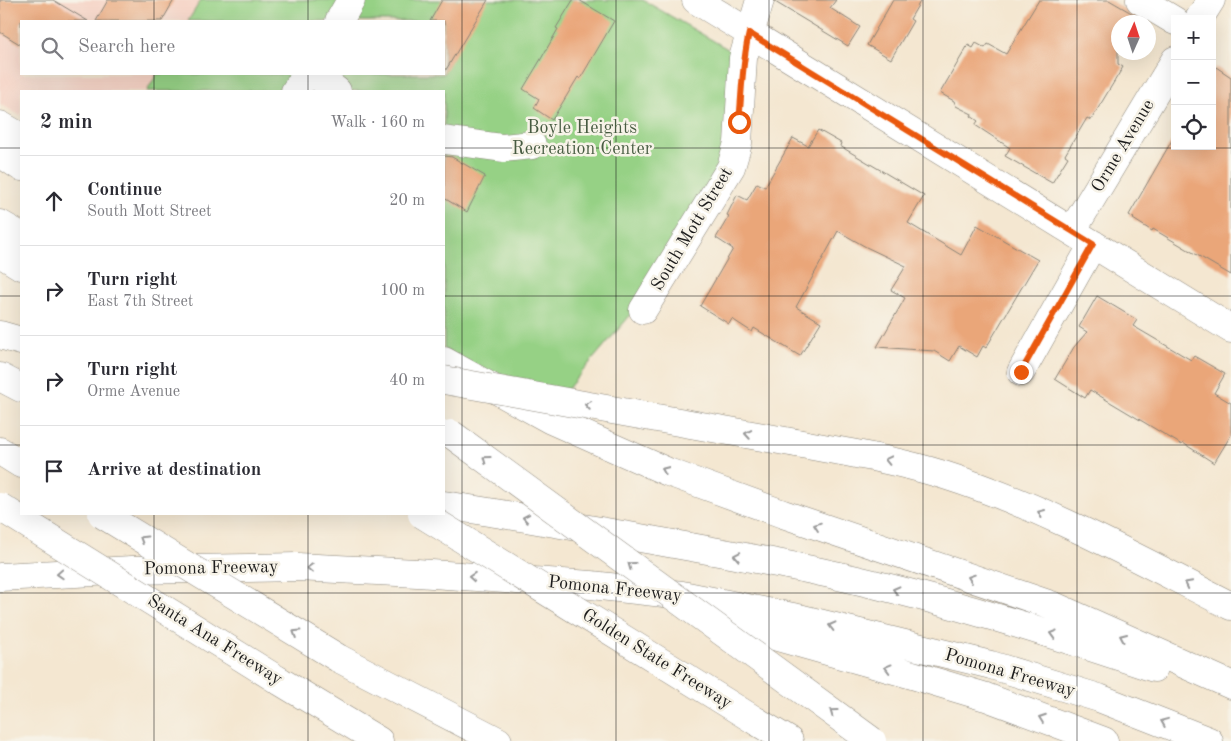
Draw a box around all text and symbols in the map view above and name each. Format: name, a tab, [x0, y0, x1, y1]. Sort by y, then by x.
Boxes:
north arrow	[1111, 15, 1156, 60]
map controls	[1171, 15, 1216, 150]
button: +	[1171, 15, 1216, 60]
search box	[20, 20, 445, 75]
icon: search	[38, 34, 66, 62]
text: Search here	[78, 38, 175, 57]
button: −	[1171, 60, 1216, 105]
street label: Orme Avenue	[1088, 96, 1158, 196]
button: locate	[1171, 105, 1216, 150]
route start	[728, 111, 751, 134]
text: 2 min	[40, 112, 93, 133]
text: Walk · 160 m	[330, 115, 425, 131]
park label: Boyle Heights Recreation Center	[512, 119, 653, 158]
street label: South Mott Street	[648, 164, 736, 294]
text: Continue	[87, 181, 162, 200]
icon: ahead	[40, 187, 68, 215]
text: 20 m	[389, 193, 425, 209]
text: South Mott Street	[87, 204, 212, 220]
text: Turn right	[87, 271, 177, 290]
icon: right	[40, 277, 68, 305]
text: 100 m	[380, 283, 425, 299]
text: East 7th Street	[87, 294, 193, 310]
text: Turn right	[87, 361, 177, 380]
route end	[1010, 361, 1033, 384]
icon: right	[40, 367, 68, 395]
text: 40 m	[389, 373, 425, 389]
text: Orme Avenue	[87, 384, 180, 400]
one-way arrow	[584, 401, 593, 411]
one-way arrow	[744, 430, 752, 440]
one-way arrow	[883, 455, 892, 466]
one-way arrow	[482, 456, 491, 465]
icon: arrive	[40, 457, 68, 485]
text: Arrive at destination	[87, 461, 261, 480]
one-way arrow	[661, 466, 670, 477]
one-way arrow	[1038, 509, 1047, 519]
one-way arrow	[521, 513, 530, 523]
one-way arrow	[814, 522, 822, 532]
one-way arrow	[139, 535, 148, 545]
one-way arrow	[733, 551, 742, 562]
street label: Pomona Freeway	[143, 558, 279, 578]
one-way arrow	[306, 562, 314, 573]
one-way arrow	[627, 562, 637, 571]
one-way arrow	[56, 568, 64, 579]
one-way arrow	[468, 571, 476, 582]
street label: Pomona Freeway	[547, 573, 683, 605]
one-way arrow	[968, 574, 976, 584]
one-way arrow	[1184, 580, 1193, 590]
one-way arrow	[892, 585, 901, 596]
street label: Santa Ana Freeway	[144, 591, 286, 689]
street label: Golden State Freeway	[579, 606, 735, 713]
one-way arrow	[827, 621, 836, 632]
one-way arrow	[292, 629, 301, 639]
one-way arrow	[1049, 630, 1057, 640]
one-way arrow	[1119, 633, 1128, 643]
street label: Pomona Freeway	[943, 646, 1078, 700]
one-way arrow	[883, 663, 892, 674]
one-way arrow	[829, 709, 839, 718]
one-way arrow	[1039, 713, 1047, 723]
one-way arrow	[1160, 718, 1169, 729]

